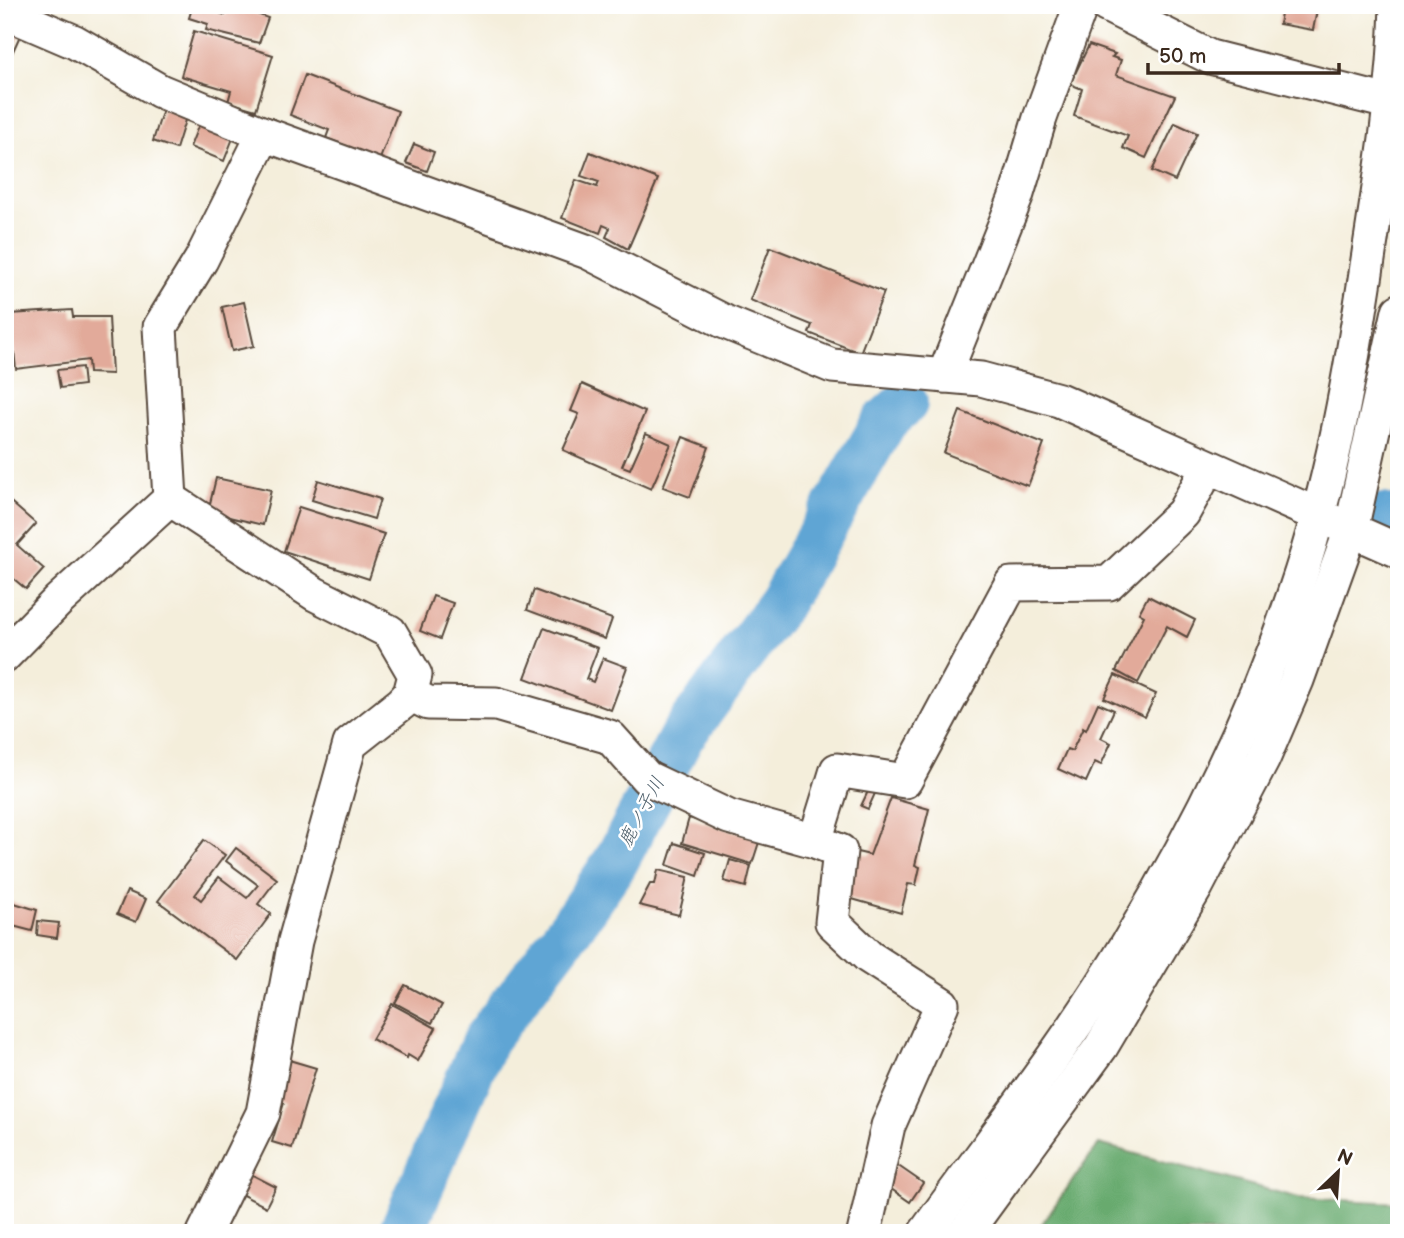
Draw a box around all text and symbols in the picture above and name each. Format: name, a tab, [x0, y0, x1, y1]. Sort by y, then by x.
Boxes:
scale bar	[1148, 32, 1339, 76]
text: 50 m	[1159, 44, 1206, 69]
water label: 鹿ノ子川	[614, 773, 670, 851]
north arrow	[1302, 1136, 1372, 1206]
text: N	[1333, 1145, 1356, 1171]

